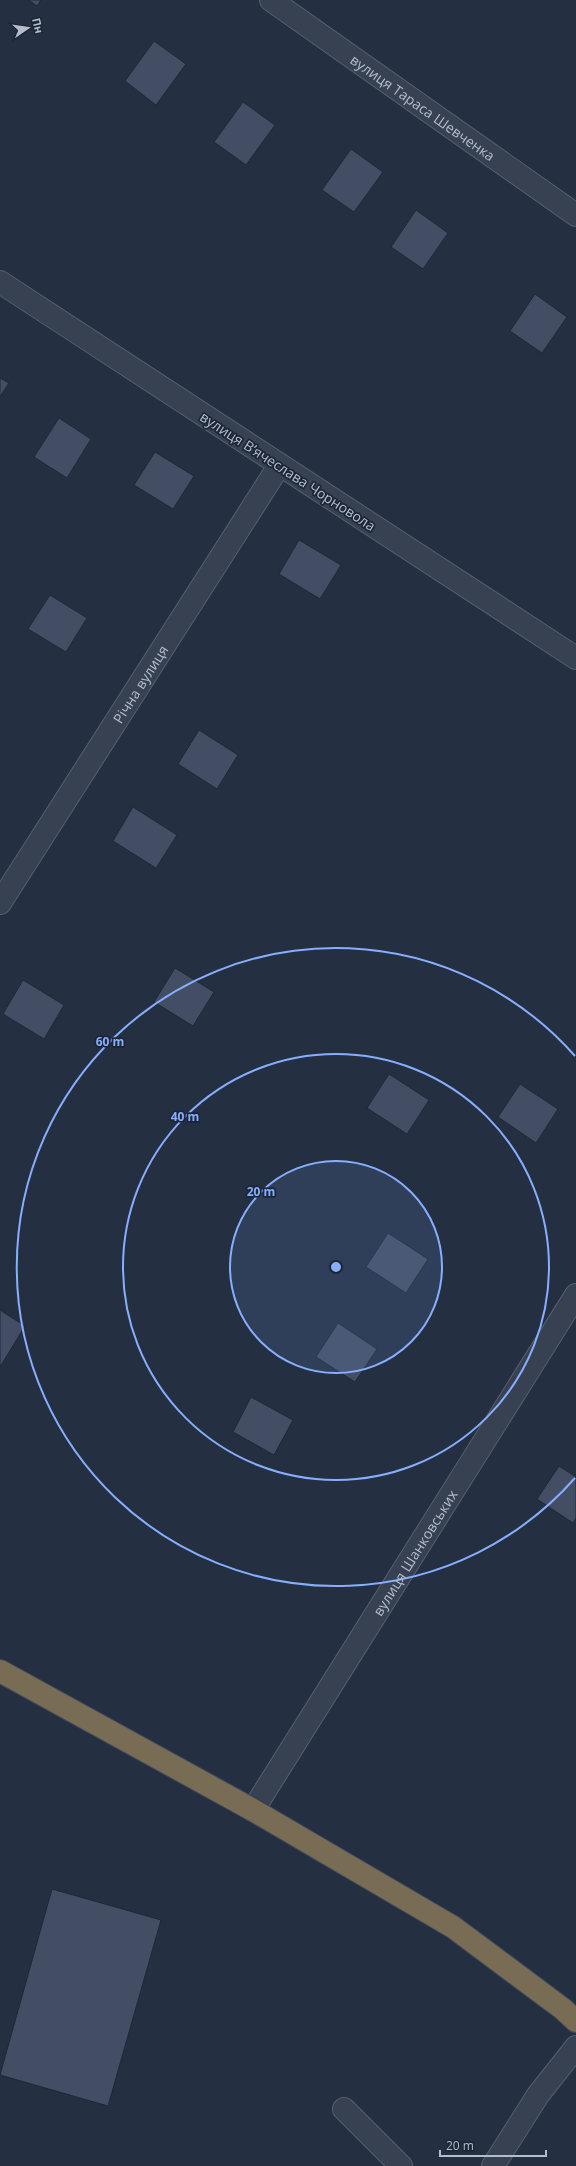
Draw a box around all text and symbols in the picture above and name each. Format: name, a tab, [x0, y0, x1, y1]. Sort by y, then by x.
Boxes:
north arrow	[8, 8, 48, 48]
text: Пн	[29, 16, 47, 35]
street label: вулиця Тараса Шевченка	[347, 50, 499, 165]
street label: вулиця Вʼячеслава Чорновола	[197, 407, 379, 535]
street label: Річна вулиця	[108, 641, 172, 727]
text: 60 m	[96, 1033, 124, 1050]
text: 40 m	[171, 1108, 199, 1125]
text: 20 m	[247, 1183, 275, 1200]
centre of rings	[329, 1260, 343, 1274]
street label: вулиця Шанковських	[368, 1485, 462, 1619]
scale bar	[440, 2132, 546, 2158]
text: 20 m	[446, 2137, 474, 2154]

